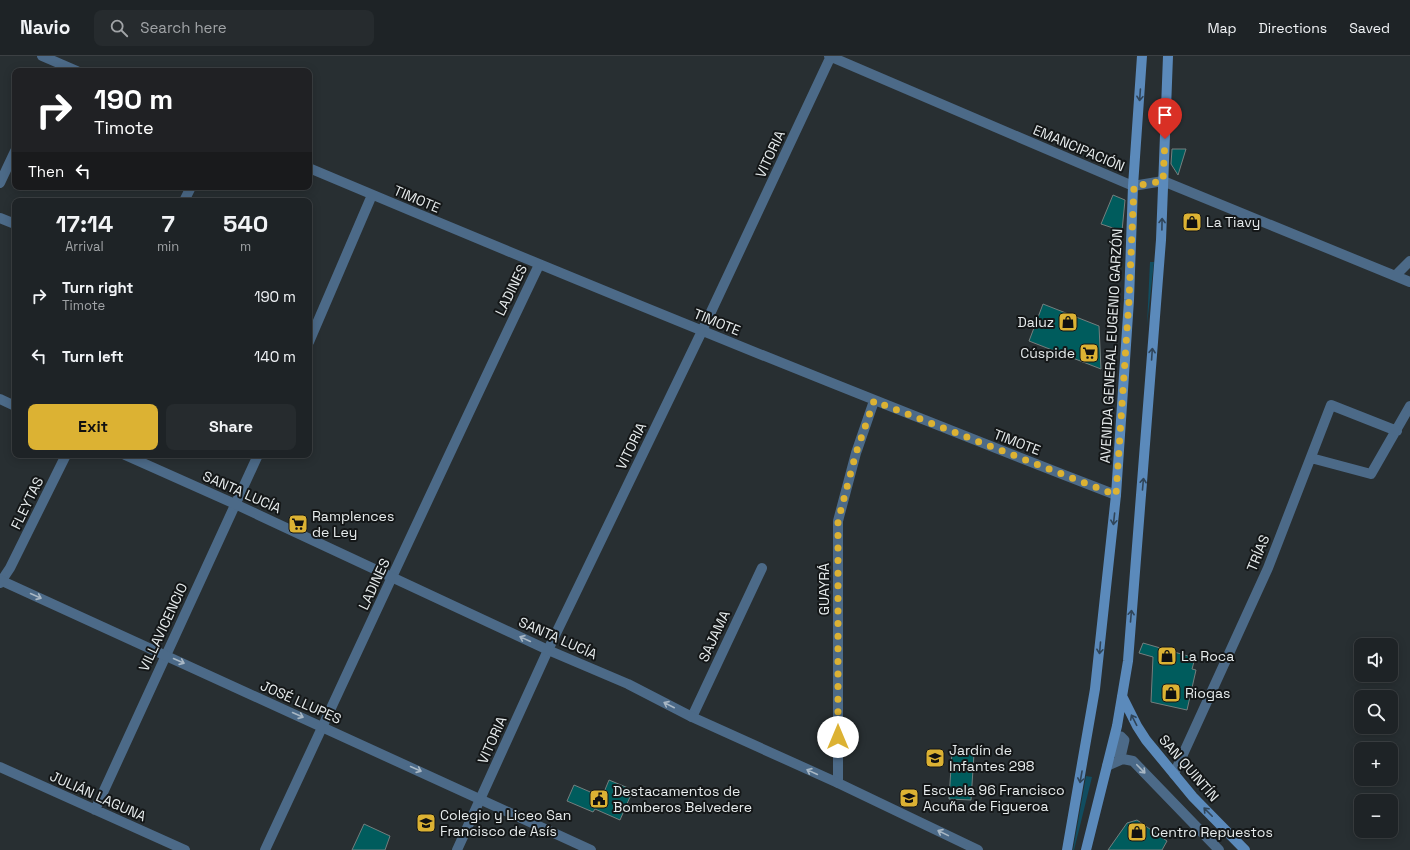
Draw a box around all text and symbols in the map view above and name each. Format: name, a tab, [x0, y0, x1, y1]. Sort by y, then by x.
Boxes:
search box	[94, 10, 374, 46]
text: Navio	[20, 15, 70, 40]
icon: search	[108, 17, 130, 39]
text: Search here	[140, 18, 227, 37]
text: Map	[1207, 19, 1237, 37]
text: Directions	[1259, 19, 1327, 37]
text: Saved	[1349, 19, 1390, 37]
text: 190 m	[94, 81, 173, 117]
icon: right	[28, 84, 80, 136]
one-way arrow	[1136, 88, 1143, 101]
pin	[1148, 98, 1182, 139]
icon: arrive	[1154, 104, 1176, 126]
text: Timote	[94, 116, 154, 139]
street label: EMANCIPACIÓN	[1030, 121, 1128, 175]
street label: VITORIA	[751, 127, 789, 181]
icon: left	[72, 160, 94, 182]
text: Then	[28, 162, 64, 181]
street label: TIMOTE	[391, 181, 443, 217]
text: 17:14	[56, 208, 113, 239]
text: 7	[161, 208, 175, 239]
text: 540	[223, 208, 268, 239]
shop icon: La Tiavy	[1181, 211, 1203, 233]
place label: La Tiavy	[1206, 213, 1260, 231]
one-way arrow	[1158, 218, 1166, 231]
street label: AVENIDA GENERAL EUGENIO GARZÓN	[1096, 228, 1126, 464]
text: Arrival	[65, 238, 104, 255]
text: min	[157, 238, 179, 255]
text: m	[240, 238, 251, 255]
street label: LADINES	[491, 261, 531, 319]
text: Turn right	[62, 278, 133, 297]
icon: right	[28, 285, 50, 307]
text: 190 m	[254, 287, 296, 306]
text: Timote	[62, 297, 105, 314]
street label: TIMOTE	[691, 305, 743, 340]
shop icon: Daluz	[1057, 311, 1079, 333]
place label: Daluz	[1017, 313, 1054, 331]
supermarket icon: Cúspide	[1078, 342, 1100, 364]
place label: Cúspide	[1020, 344, 1075, 362]
icon: left	[28, 345, 50, 367]
text: Turn left	[62, 347, 124, 366]
text: 140 m	[254, 347, 296, 366]
one-way arrow	[1148, 348, 1155, 361]
button: Exit	[28, 404, 158, 450]
button: Share	[166, 404, 296, 450]
street label: VITORIA	[612, 419, 650, 473]
street label: TIMOTE	[991, 425, 1043, 459]
street label: SANTA LUCÍA	[200, 467, 284, 517]
street label: FLEYTAS	[7, 474, 47, 532]
one-way arrow	[1139, 478, 1146, 491]
place label: Ramplences de Ley	[312, 507, 394, 541]
one-way arrow	[1110, 512, 1117, 525]
supermarket icon: Ramplences de Ley	[287, 513, 309, 535]
street label: TRÍAS	[1243, 532, 1273, 574]
street label: LADINES	[354, 555, 394, 613]
street label: GUAYRÁ	[815, 563, 833, 615]
street label: VILLAVICENCIO	[135, 580, 191, 674]
one-way arrow	[29, 593, 41, 600]
street label: SAJAMA	[694, 607, 734, 665]
one-way arrow	[1128, 610, 1135, 623]
street label: SANTA LUCÍA	[516, 613, 600, 663]
one-way arrow	[520, 635, 532, 642]
map controls	[1354, 638, 1398, 838]
button: sound	[1354, 638, 1398, 682]
one-way arrow	[1097, 641, 1104, 654]
shop icon: La Roca	[1156, 645, 1178, 667]
place label: La Roca	[1181, 647, 1234, 665]
one-way arrow	[173, 658, 185, 666]
street label: JOSÉ LLUPES	[258, 676, 344, 728]
shop icon: Riogas	[1160, 682, 1182, 704]
place label: Riogas	[1185, 684, 1230, 702]
button: search	[1354, 690, 1398, 734]
one-way arrow	[663, 701, 675, 708]
one-way arrow	[291, 712, 303, 719]
street label: VITORIA	[474, 713, 511, 767]
one-way arrow	[1130, 715, 1137, 727]
position arrow	[817, 716, 859, 758]
street label: SAN QUINTÍN	[1155, 731, 1223, 805]
place label: Jardín de Infantes 298	[949, 741, 1035, 775]
button: +	[1354, 742, 1398, 786]
school or university icon: Jardín de Infantes 298	[924, 747, 946, 769]
one-way arrow	[1136, 764, 1146, 774]
one-way arrow	[410, 766, 422, 773]
street label: JULIÁN LAGUNA	[47, 767, 149, 825]
one-way arrow	[807, 767, 819, 775]
one-way arrow	[1076, 770, 1084, 783]
place label: Escuela 96 Francisco Acuña de Figueroa	[923, 781, 1065, 815]
place label: Destacamentos de Bomberos Belvedere	[613, 782, 752, 816]
school or university icon: Escuela 96 Francisco Acuña de Figueroa	[898, 787, 920, 809]
public building icon: Destacamentos de Bomberos Belvedere	[588, 788, 610, 810]
button: −	[1354, 794, 1398, 838]
place label: Colegio y Liceo San Francisco de Asís	[440, 806, 571, 840]
one-way arrow	[1203, 807, 1213, 817]
school or university icon: Colegio y Liceo San Francisco de Asís	[415, 812, 437, 834]
shop icon: Centro Repuestos	[1126, 821, 1148, 843]
place label: Centro Repuestos	[1151, 823, 1273, 841]
one-way arrow	[937, 829, 949, 836]

